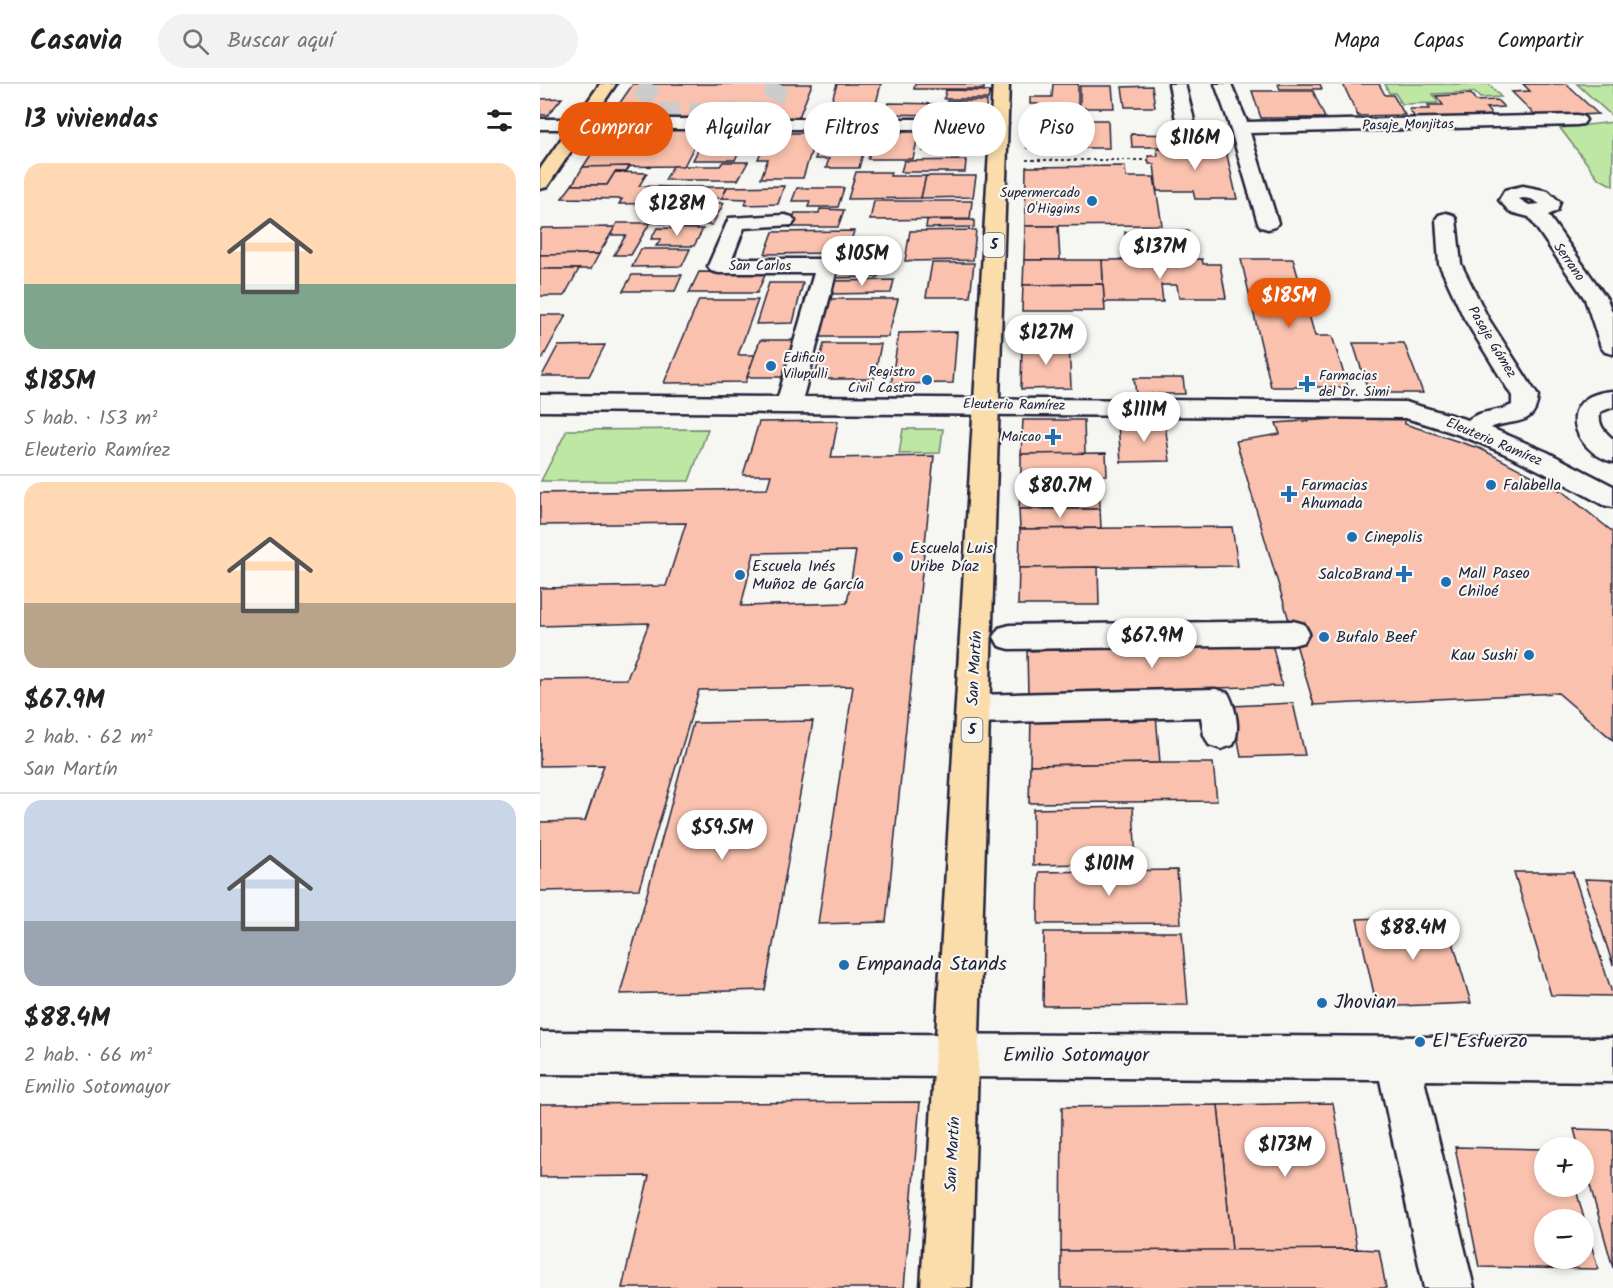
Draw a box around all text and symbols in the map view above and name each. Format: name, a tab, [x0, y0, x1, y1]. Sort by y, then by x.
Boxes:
search box	[158, 14, 578, 68]
text: Casavia	[30, 19, 122, 64]
text: Buscar aquí	[227, 24, 334, 59]
icon: search	[179, 25, 212, 58]
text: Mapa	[1334, 25, 1380, 58]
text: Capas	[1413, 25, 1464, 58]
text: Compartir	[1497, 25, 1583, 58]
text: 13 viviendas	[24, 99, 158, 141]
chip: Comprar	[558, 102, 673, 156]
chip: Alquilar	[685, 102, 792, 156]
chip: Filtros	[804, 102, 900, 156]
chip: Nuevo	[912, 102, 1006, 156]
chip: Piso	[1018, 102, 1095, 156]
icon: filters	[483, 104, 516, 137]
street label: Pasaje Monjitas	[1362, 113, 1454, 137]
pin: $116M	[1153, 120, 1237, 171]
text: $116M	[1170, 123, 1220, 155]
place label: Supermercado O'Higgins	[1000, 182, 1080, 220]
pin: $128M	[635, 186, 719, 237]
text: $128M	[649, 189, 705, 221]
marker: Supermercado O'Higgins	[1085, 194, 1099, 208]
icon: home	[216, 202, 324, 310]
pin: $137M	[1118, 229, 1202, 280]
text: $137M	[1133, 232, 1187, 264]
road number: 5	[984, 233, 1004, 257]
pin: $105M	[820, 236, 904, 287]
street label: Serrano	[1548, 238, 1590, 286]
text: $105M	[835, 239, 889, 271]
street label: San Carlos	[729, 255, 791, 277]
pin: $185M	[1247, 278, 1331, 329]
text: $185M	[1262, 281, 1316, 313]
street label: Pasaje Gómez	[1462, 302, 1522, 382]
pin: $127M	[1004, 315, 1088, 366]
text: $127M	[1019, 318, 1073, 350]
place label: Edificio Vilupulli	[783, 347, 828, 385]
marker: Edificio Vilupulli	[764, 359, 778, 373]
text: $185M	[24, 361, 95, 403]
place label: Registro Civil Castro	[848, 361, 915, 399]
place label: Farmacias del Dr. Simi	[1319, 365, 1390, 403]
marker: Registro Civil Castro	[920, 373, 934, 387]
marker: Farmacias del Dr. Simi	[1300, 377, 1314, 391]
pin: $111M	[1102, 392, 1186, 443]
street label: Eleuterio Ramírez	[963, 393, 1065, 417]
text: $111M	[1121, 395, 1167, 427]
text: 5 hab. · 153 m²	[24, 403, 157, 435]
street label: Eleuterio Ramírez	[1442, 412, 1546, 472]
place label: Maicao	[1001, 426, 1041, 448]
marker: Maicao	[1046, 430, 1060, 444]
text: Eleuterio Ramírez	[24, 435, 171, 467]
pin: $80.7M	[1011, 468, 1109, 519]
text: $80.7M	[1028, 471, 1092, 503]
place label: Farmacias Ahumada	[1301, 473, 1368, 516]
place label: Falabella	[1503, 473, 1561, 498]
marker: Falabella	[1484, 478, 1498, 492]
marker: Farmacias Ahumada	[1282, 487, 1296, 501]
icon: home	[216, 521, 324, 629]
place label: Cinepolis	[1364, 525, 1423, 550]
marker: Cinepolis	[1345, 530, 1359, 544]
place label: Escuela Luis Uribe Díaz	[910, 536, 993, 579]
marker: Escuela Luis Uribe Díaz	[891, 550, 905, 564]
place label: Escuela Inés Muñoz de García	[752, 554, 864, 597]
place label: Mall Paseo Chiloé	[1458, 561, 1530, 604]
place label: SalcoBrand	[1318, 562, 1393, 587]
marker: SalcoBrand	[1397, 567, 1411, 581]
marker: Escuela Inés Muñoz de García	[733, 568, 747, 582]
marker: Mall Paseo Chiloé	[1439, 575, 1453, 589]
pin: $67.9M	[1103, 618, 1201, 669]
text: $67.9M	[1121, 621, 1183, 653]
place label: Bufalo Beef	[1336, 625, 1418, 650]
street label: San Martín	[961, 630, 989, 706]
marker: Bufalo Beef	[1317, 630, 1331, 644]
place label: Kau Sushi	[1451, 643, 1518, 668]
marker: Kau Sushi	[1522, 648, 1536, 662]
text: $67.9M	[24, 680, 105, 722]
road number: 5	[962, 718, 982, 742]
text: 2 hab. · 62 m²	[24, 722, 153, 754]
text: San Martín	[24, 754, 118, 786]
pin: $59.5M	[673, 810, 771, 861]
text: $59.5M	[691, 813, 753, 845]
icon: home	[216, 839, 324, 947]
pin: $101M	[1067, 846, 1151, 897]
text: $101M	[1084, 849, 1134, 881]
pin: $88.4M	[1364, 910, 1462, 961]
text: $88.4M	[1380, 913, 1446, 945]
place label: Empanada Stands	[856, 949, 1007, 981]
marker: Empanada Stands	[837, 958, 851, 972]
place label: Jhovian	[1334, 987, 1396, 1019]
marker: Jhovian	[1315, 996, 1329, 1010]
text: $88.4M	[24, 998, 110, 1040]
place label: El Esfuerzo	[1432, 1026, 1527, 1058]
marker: El Esfuerzo	[1413, 1035, 1427, 1049]
text: 2 hab. · 66 m²	[24, 1040, 152, 1072]
street label: Emilio Sotomayor	[1003, 1040, 1150, 1072]
text: Emilio Sotomayor	[24, 1072, 170, 1104]
street label: San Martín	[939, 1116, 967, 1192]
pin: $173M	[1243, 1127, 1327, 1178]
text: $173M	[1258, 1130, 1312, 1162]
map controls	[1534, 1137, 1594, 1269]
button: +	[1534, 1137, 1594, 1197]
button: −	[1534, 1209, 1594, 1269]

